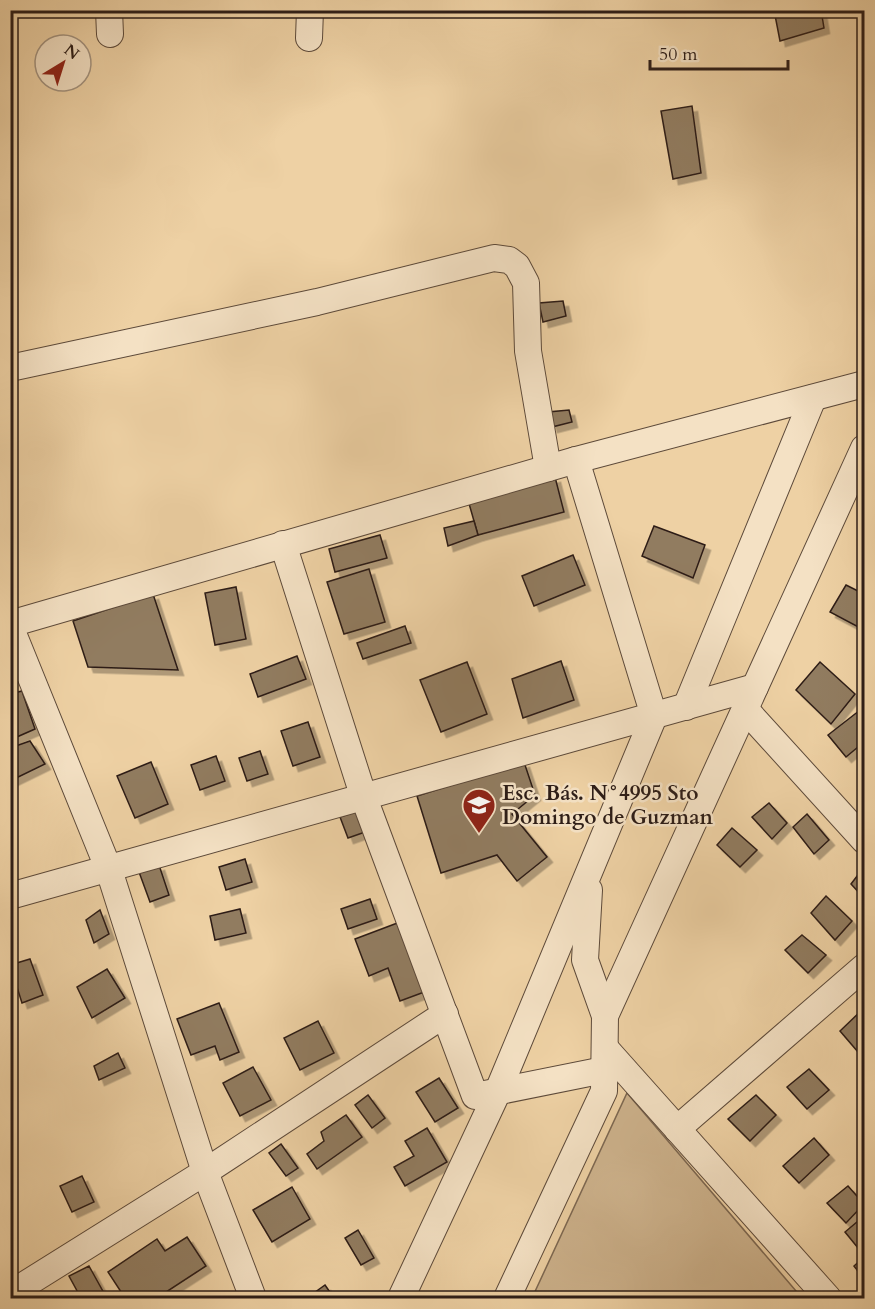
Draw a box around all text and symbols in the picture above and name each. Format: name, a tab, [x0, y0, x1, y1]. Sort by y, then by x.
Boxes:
north arrow	[33, 33, 93, 93]
scale bar	[650, 33, 788, 71]
text: N	[59, 39, 84, 65]
text: 50 m	[659, 42, 698, 67]
place label: Esc. Bás. N°4995 Sto Domingo de Guzman	[502, 779, 714, 832]
school or university icon: Esc. Bás. N°4995 Sto Domingo de Guzman	[461, 787, 497, 834]

